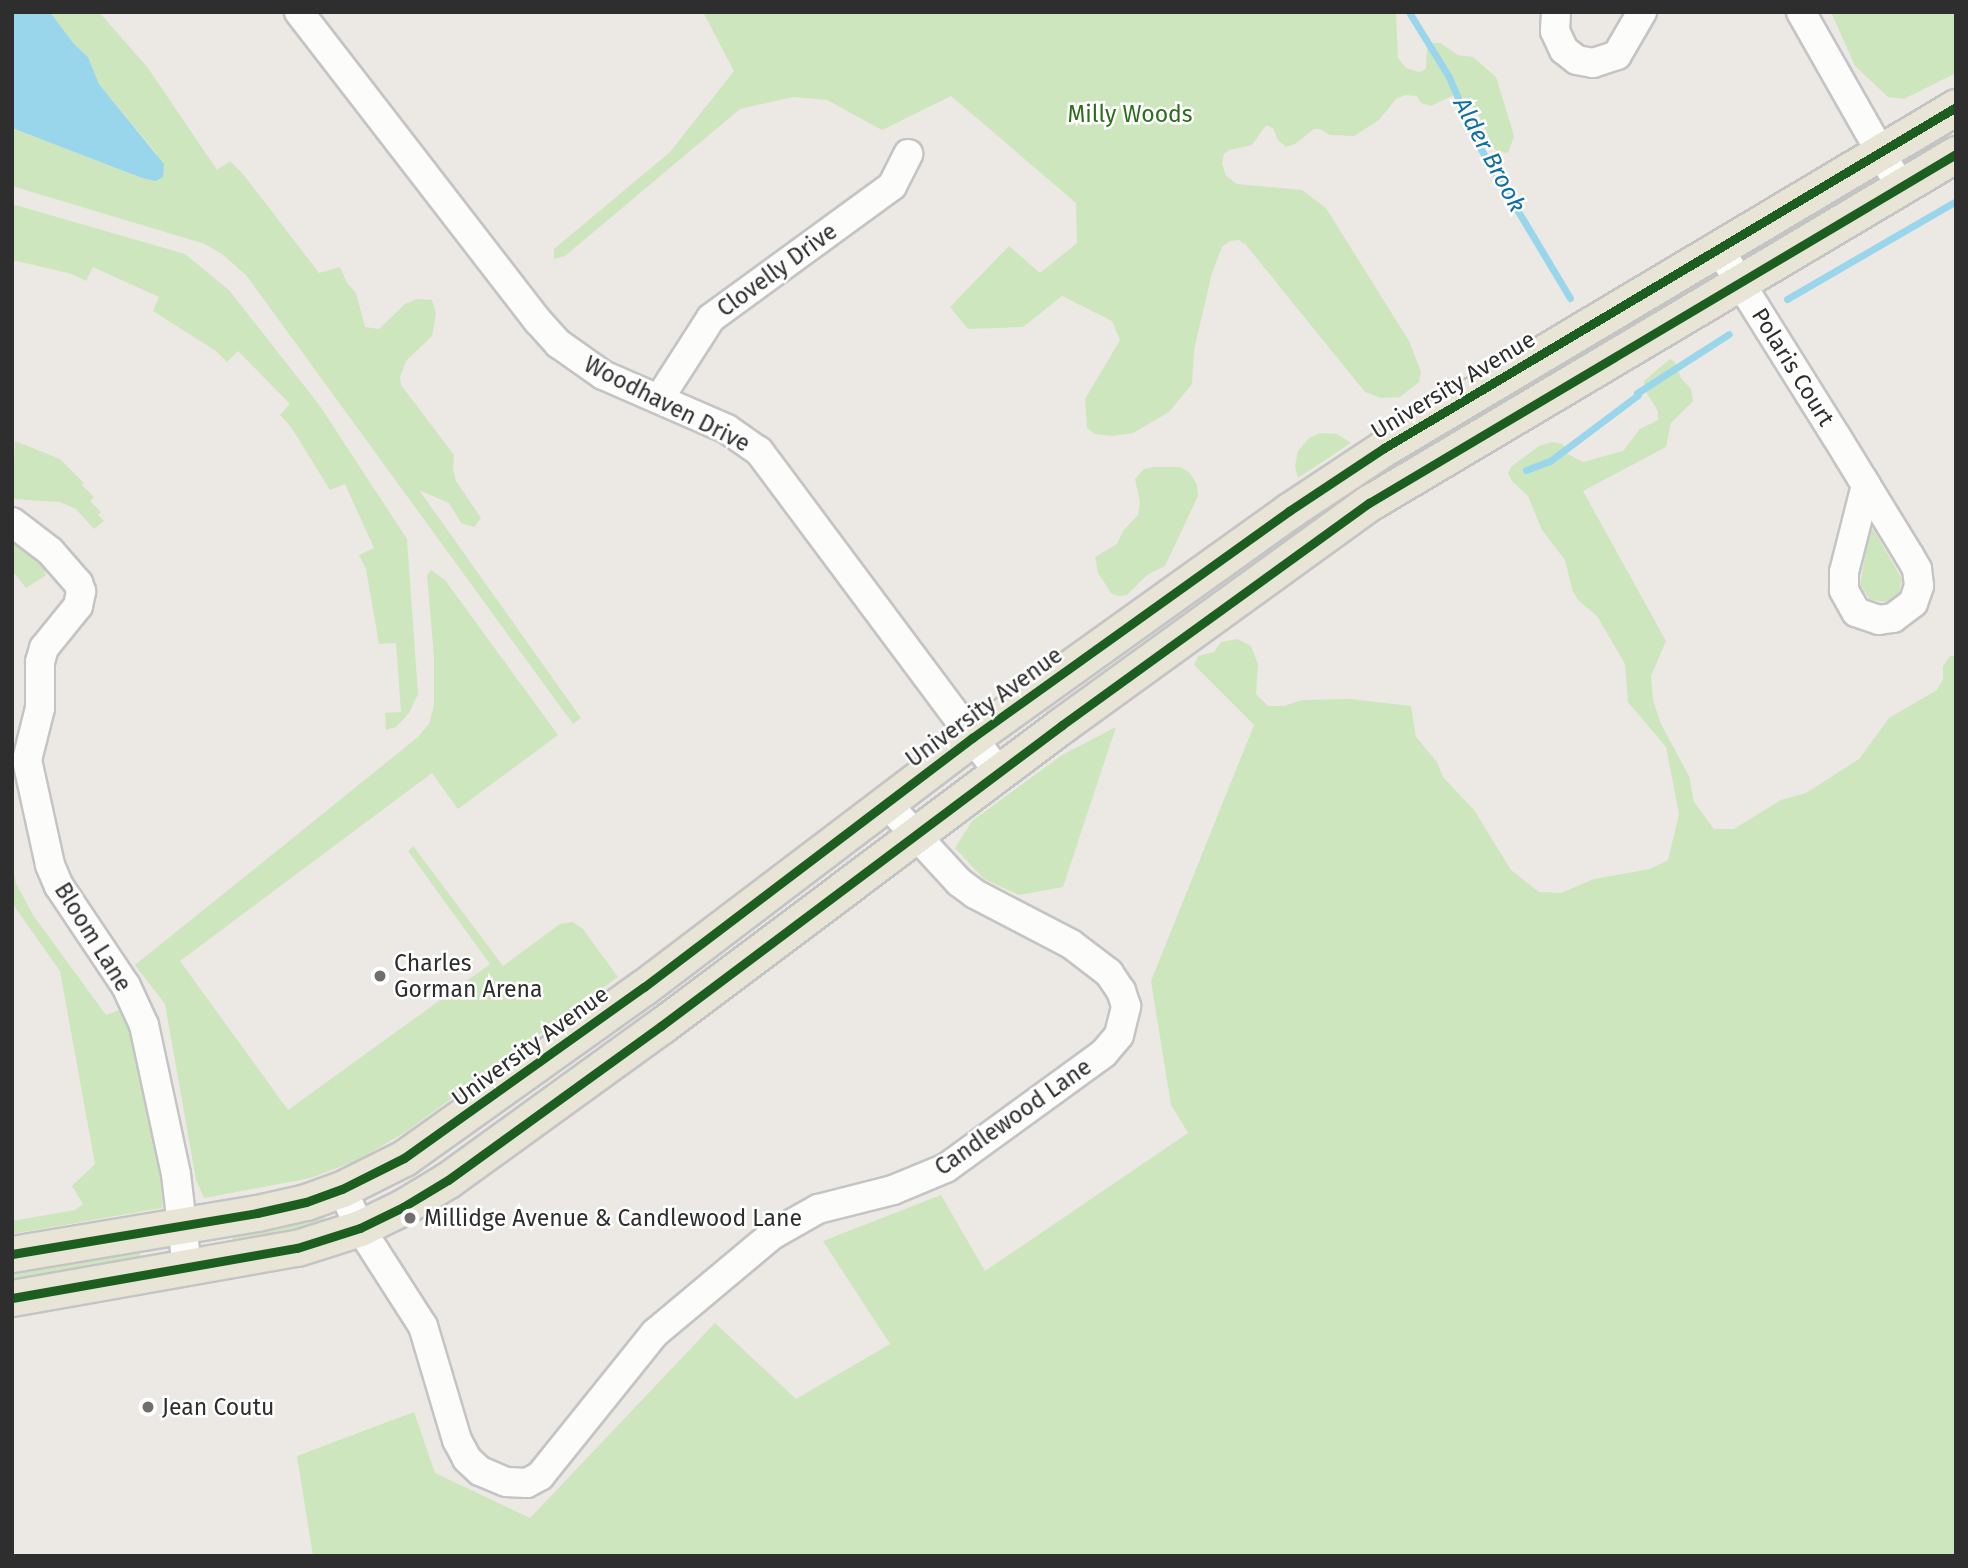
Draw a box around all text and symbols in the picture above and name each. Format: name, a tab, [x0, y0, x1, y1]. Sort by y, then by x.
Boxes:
water label: Alder Brook	[1447, 93, 1531, 217]
park label: Milly Woods	[1067, 100, 1193, 128]
street label: Clovelly Drive	[712, 217, 842, 323]
street label: Polaris Court	[1746, 303, 1840, 431]
street label: University Avenue	[1366, 325, 1540, 445]
street label: Woodhaven Drive	[580, 350, 754, 458]
street label: University Avenue	[900, 641, 1068, 773]
street label: Bloom Lane	[49, 878, 137, 996]
place label: Charles Gorman Arena	[394, 949, 543, 1003]
marker: Charles Gorman Arena	[372, 968, 388, 984]
street label: University Avenue	[446, 980, 614, 1112]
street label: Candlewood Lane	[930, 1053, 1096, 1181]
place label: Millidge Avenue & Candlewood Lane	[424, 1204, 802, 1232]
marker: Millidge Avenue & Candlewood Lane	[402, 1210, 418, 1226]
place label: Jean Coutu	[162, 1393, 274, 1421]
marker: Jean Coutu	[140, 1399, 156, 1415]

